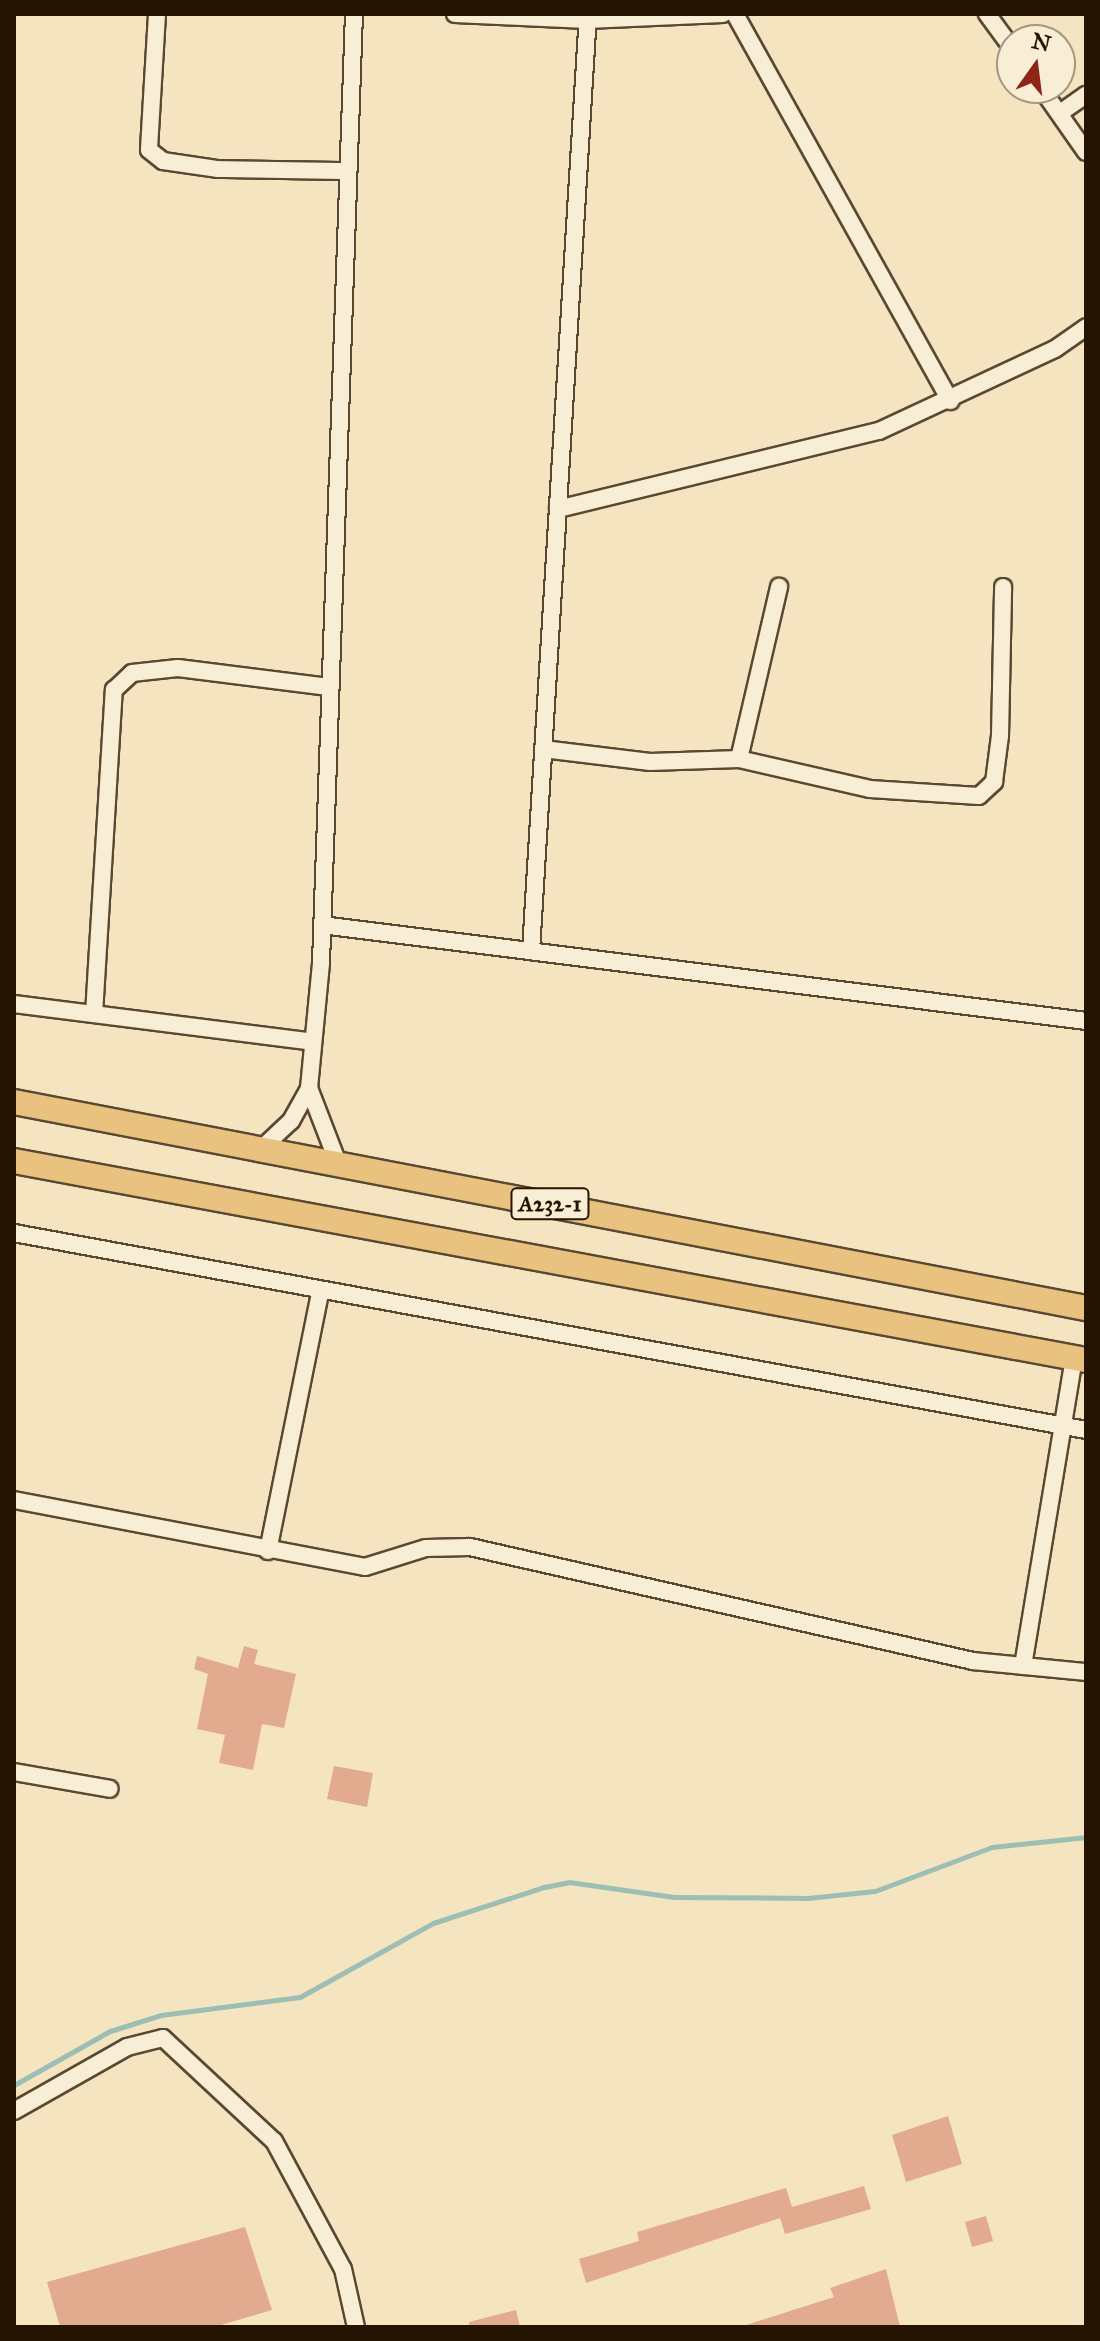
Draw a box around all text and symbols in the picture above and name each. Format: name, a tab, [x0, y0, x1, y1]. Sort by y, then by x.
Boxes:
north arrow	[996, 24, 1076, 104]
text: N	[1029, 27, 1054, 58]
road number: A232-1	[510, 1186, 590, 1222]

